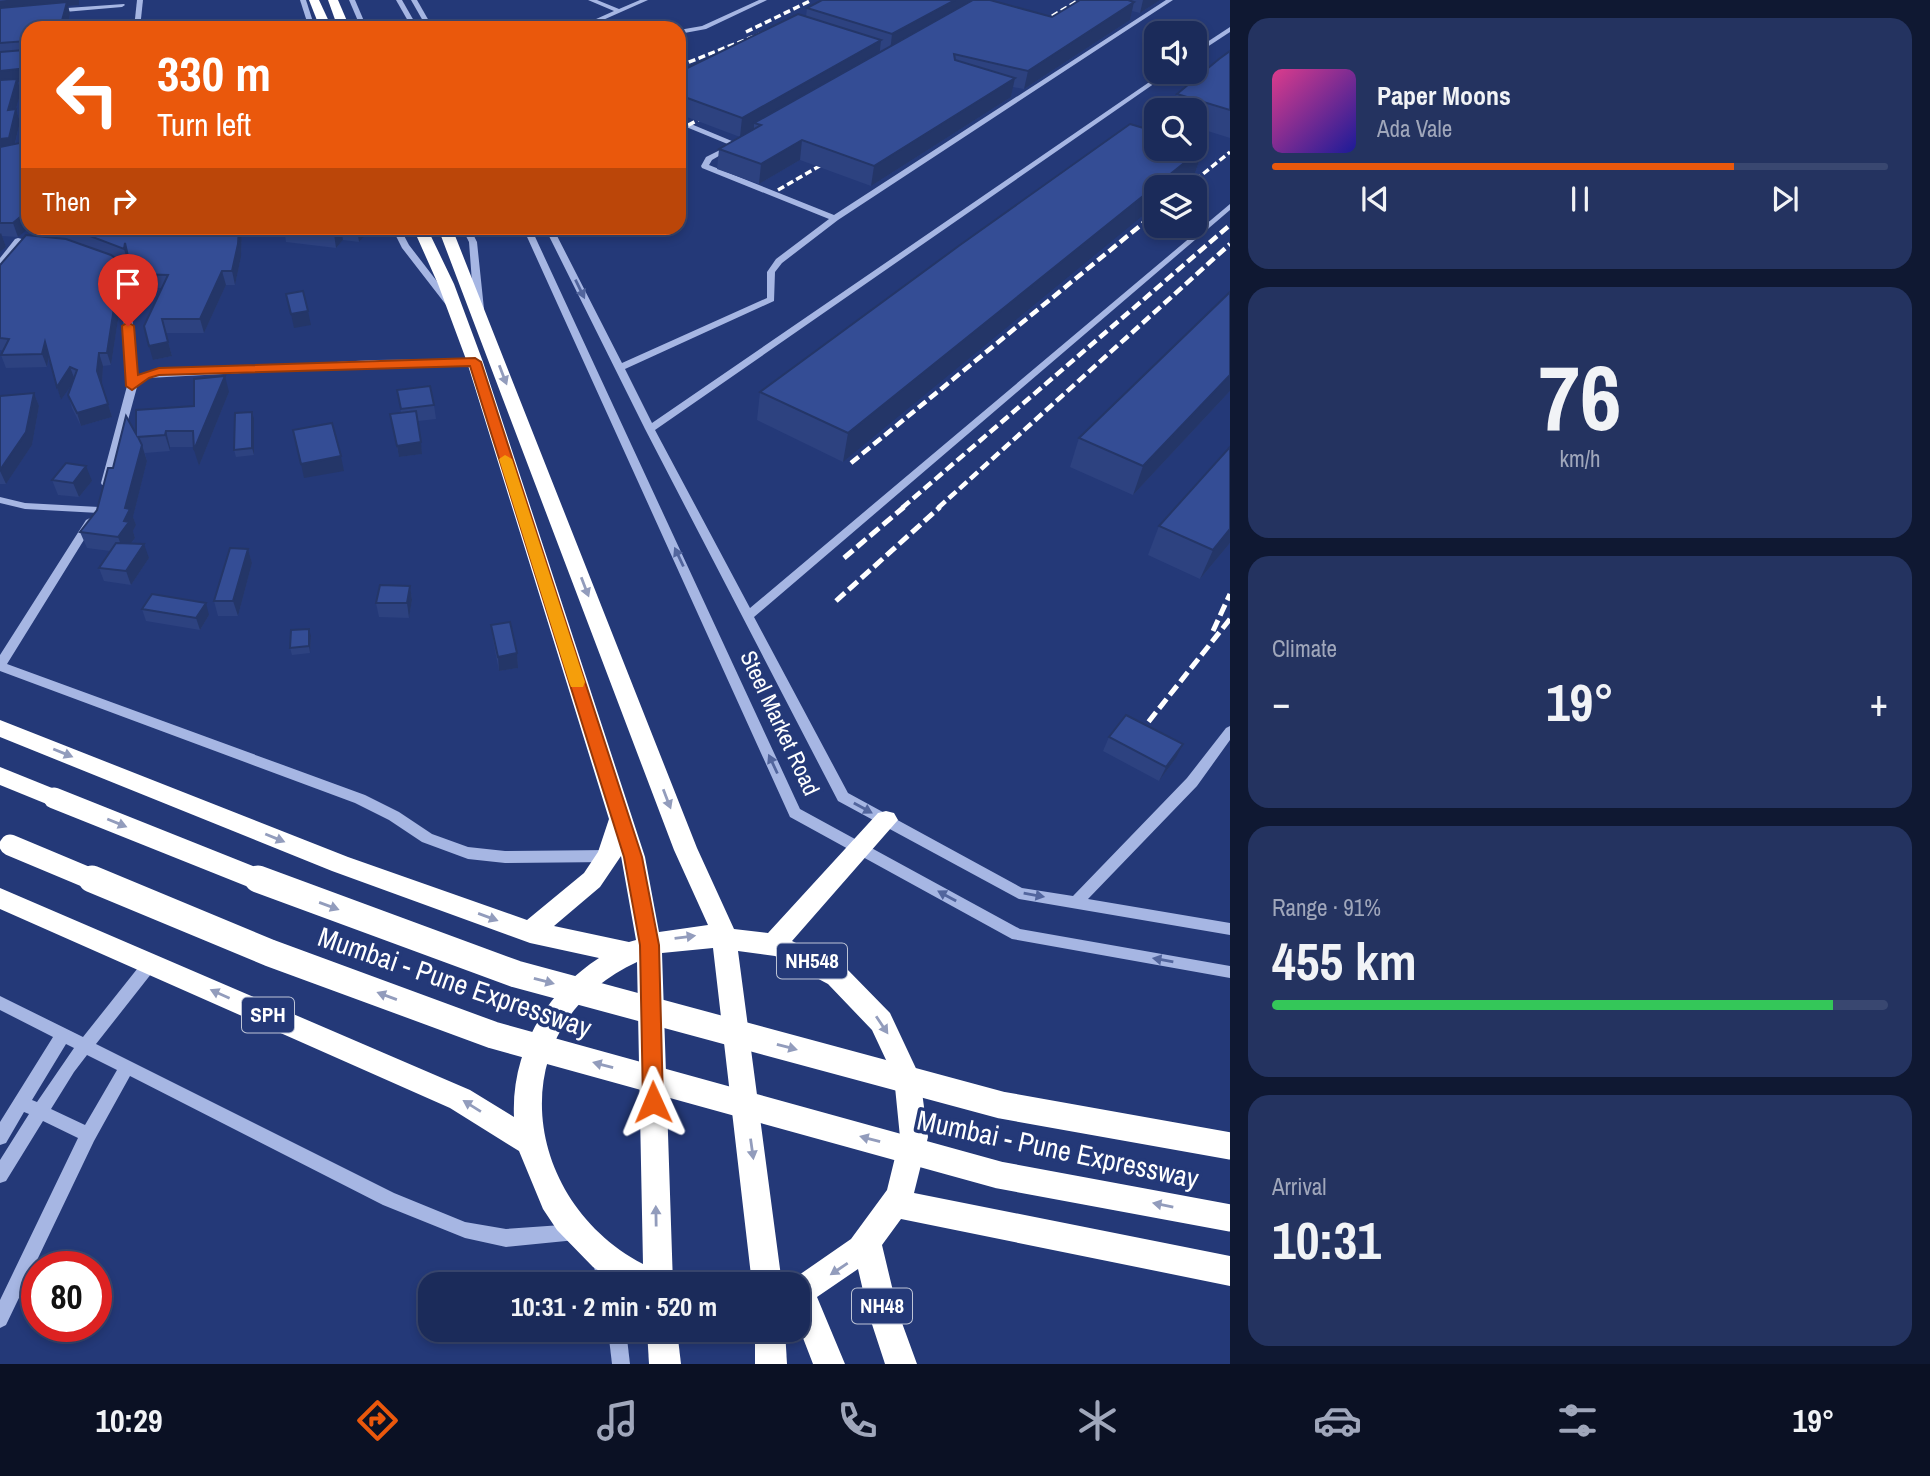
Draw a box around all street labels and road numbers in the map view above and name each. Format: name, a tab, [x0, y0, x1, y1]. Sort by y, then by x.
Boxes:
street label: Steel Market Road	[733, 645, 828, 800]
street label: Mumbai - Pune Expressway	[313, 917, 597, 1047]
road number: NH548	[777, 944, 847, 978]
road number: SPH	[242, 998, 294, 1032]
street label: Mumbai - Pune Expressway	[914, 1101, 1203, 1198]
road number: NH48	[852, 1288, 912, 1324]

